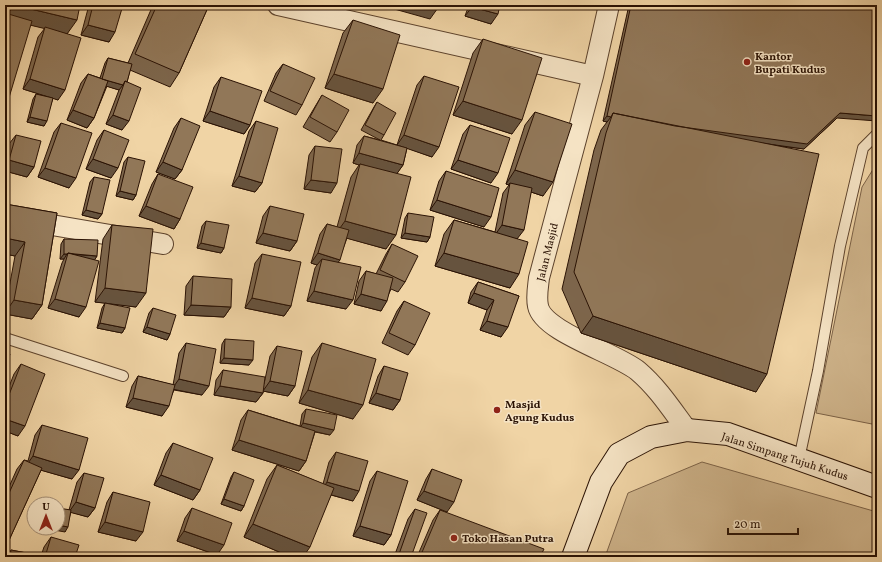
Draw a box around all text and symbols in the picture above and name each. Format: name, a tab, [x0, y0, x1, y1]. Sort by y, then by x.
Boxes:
place label: Kantor Bupati Kudus	[755, 50, 825, 78]
marker: Kantor Bupati Kudus	[742, 57, 752, 67]
street label: Jalan Masjid	[534, 222, 563, 283]
place label: Masjid Agung Kudus	[505, 398, 574, 426]
marker: Masjid Agung Kudus	[492, 405, 502, 415]
street label: Jalan Simpang Tujuh Kudus	[719, 430, 850, 485]
north arrow	[26, 496, 66, 536]
text: U	[42, 500, 50, 515]
scale bar	[728, 510, 798, 536]
text: 20 m	[734, 517, 761, 533]
place label: Toko Hasan Putra	[462, 532, 554, 547]
marker: Toko Hasan Putra	[449, 533, 459, 543]

